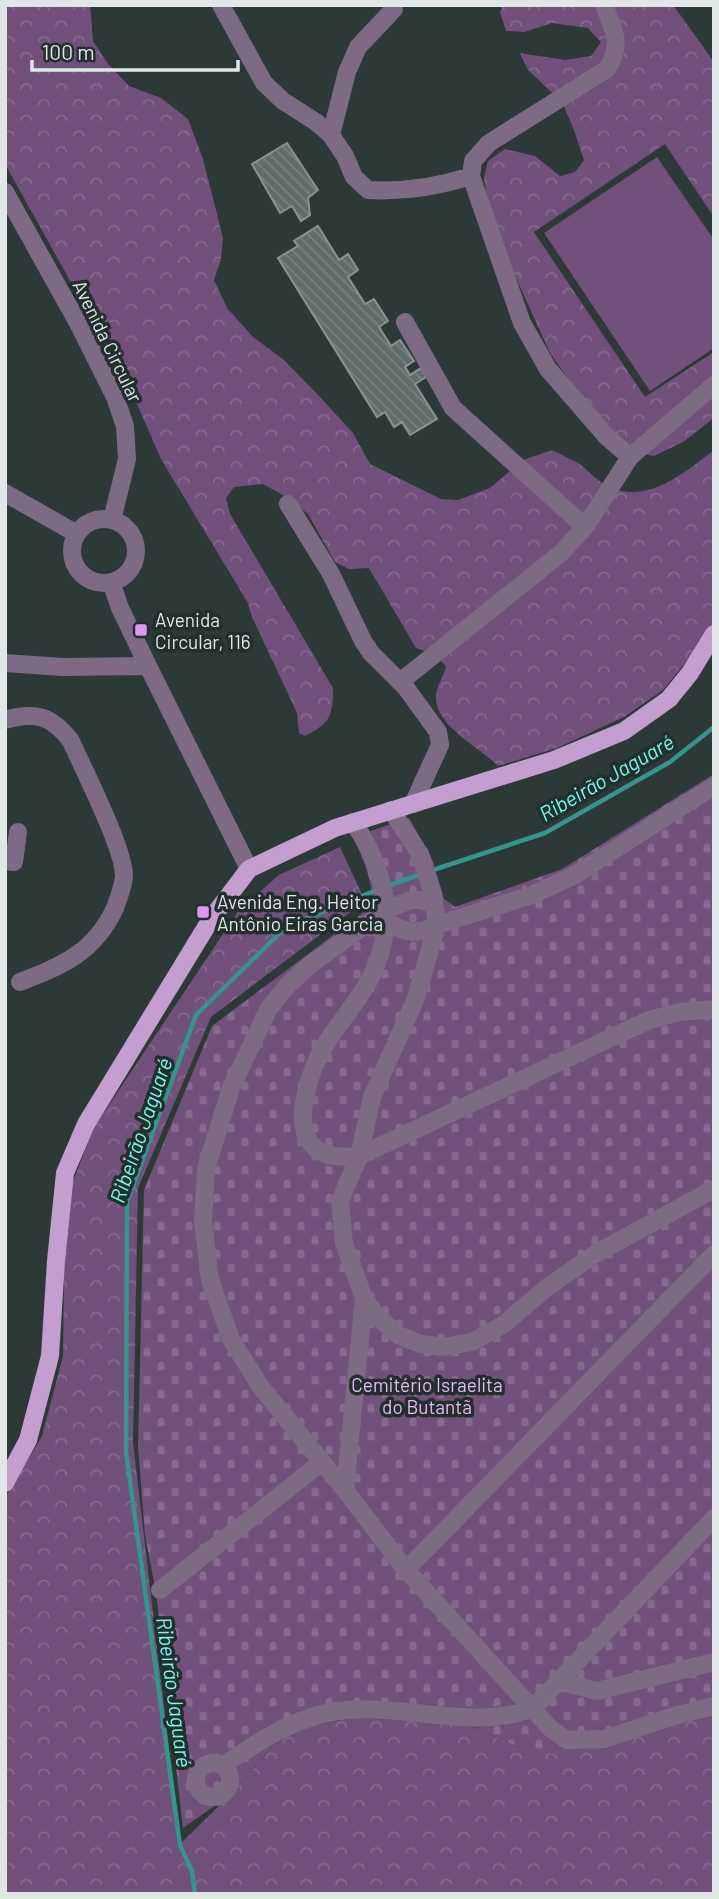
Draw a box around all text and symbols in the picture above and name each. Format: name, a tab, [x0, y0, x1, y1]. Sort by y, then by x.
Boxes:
scale bar	[32, 28, 238, 72]
text: 100 m	[42, 39, 95, 64]
street label: Avenida Circular	[68, 276, 148, 406]
place label: Avenida Circular, 116	[155, 608, 251, 653]
marker: Avenida Circular, 116	[133, 622, 149, 638]
water label: Ribeirão Jaguaré	[534, 728, 678, 826]
place label: Avenida Eng. Heitor Antônio Eiras Garcia	[217, 890, 383, 935]
marker: Avenida Eng. Heitor Antônio Eiras Garcia	[195, 904, 211, 920]
water label: Ribeirão Jaguaré	[104, 1054, 176, 1206]
park label: Cemitério Israelita do Butantã	[351, 1373, 503, 1418]
water label: Ribeirão Jaguaré	[152, 1615, 198, 1769]

